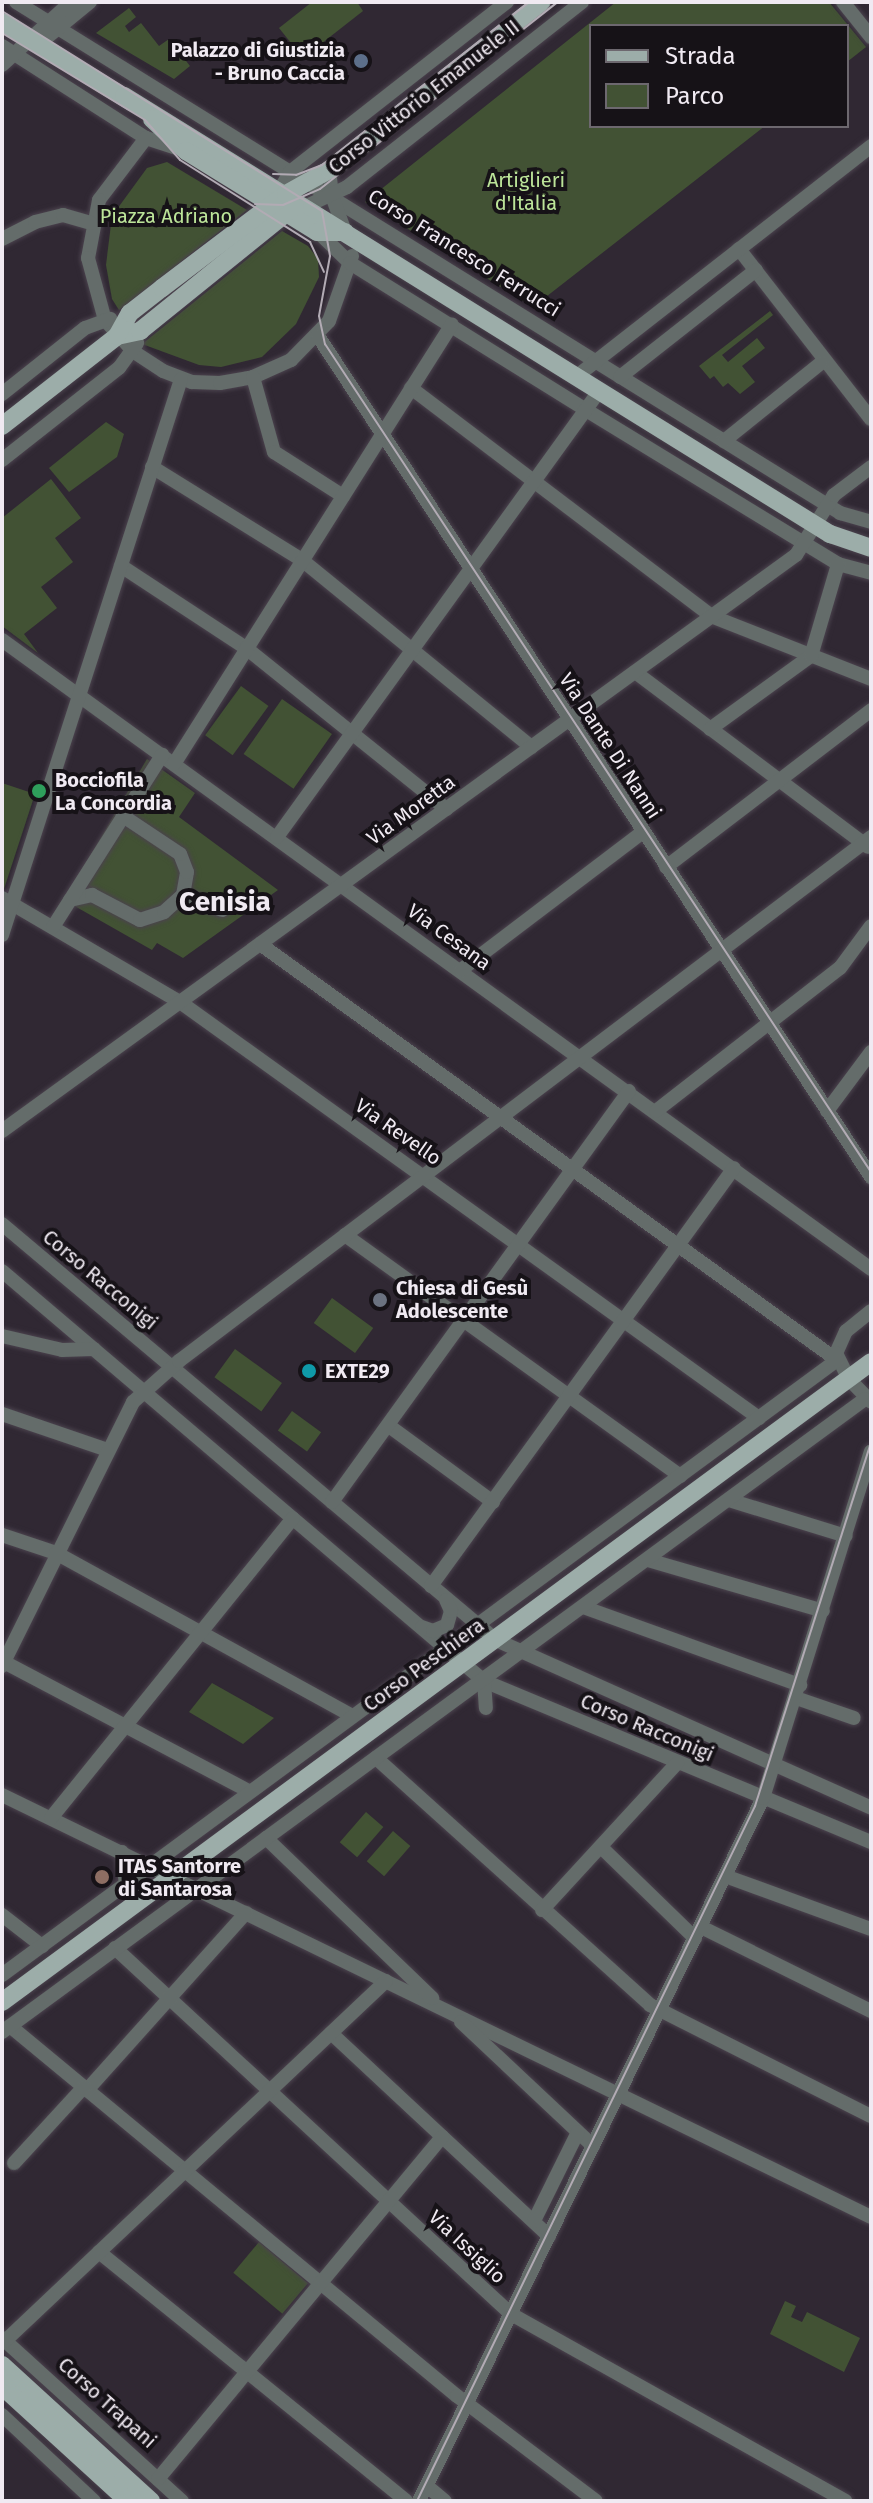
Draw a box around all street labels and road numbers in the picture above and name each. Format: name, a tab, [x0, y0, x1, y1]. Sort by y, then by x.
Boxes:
street label: Corso Vittorio Emanuele II	[324, 15, 524, 179]
street label: Corso Francesco Ferrucci	[364, 184, 564, 322]
street label: Via Dante Di Nanni	[554, 669, 666, 823]
street label: Via Moretta	[362, 770, 460, 850]
street label: Via Cesana	[403, 899, 495, 975]
street label: Via Revello	[350, 1094, 446, 1170]
street label: Corso Racconigi	[38, 1225, 162, 1335]
street label: Corso Peschiera	[359, 1613, 489, 1717]
street label: Corso Racconigi	[577, 1689, 717, 1767]
street label: Via Issiglio	[424, 2205, 510, 2289]
street label: Corso Trapani	[53, 2353, 161, 2453]

